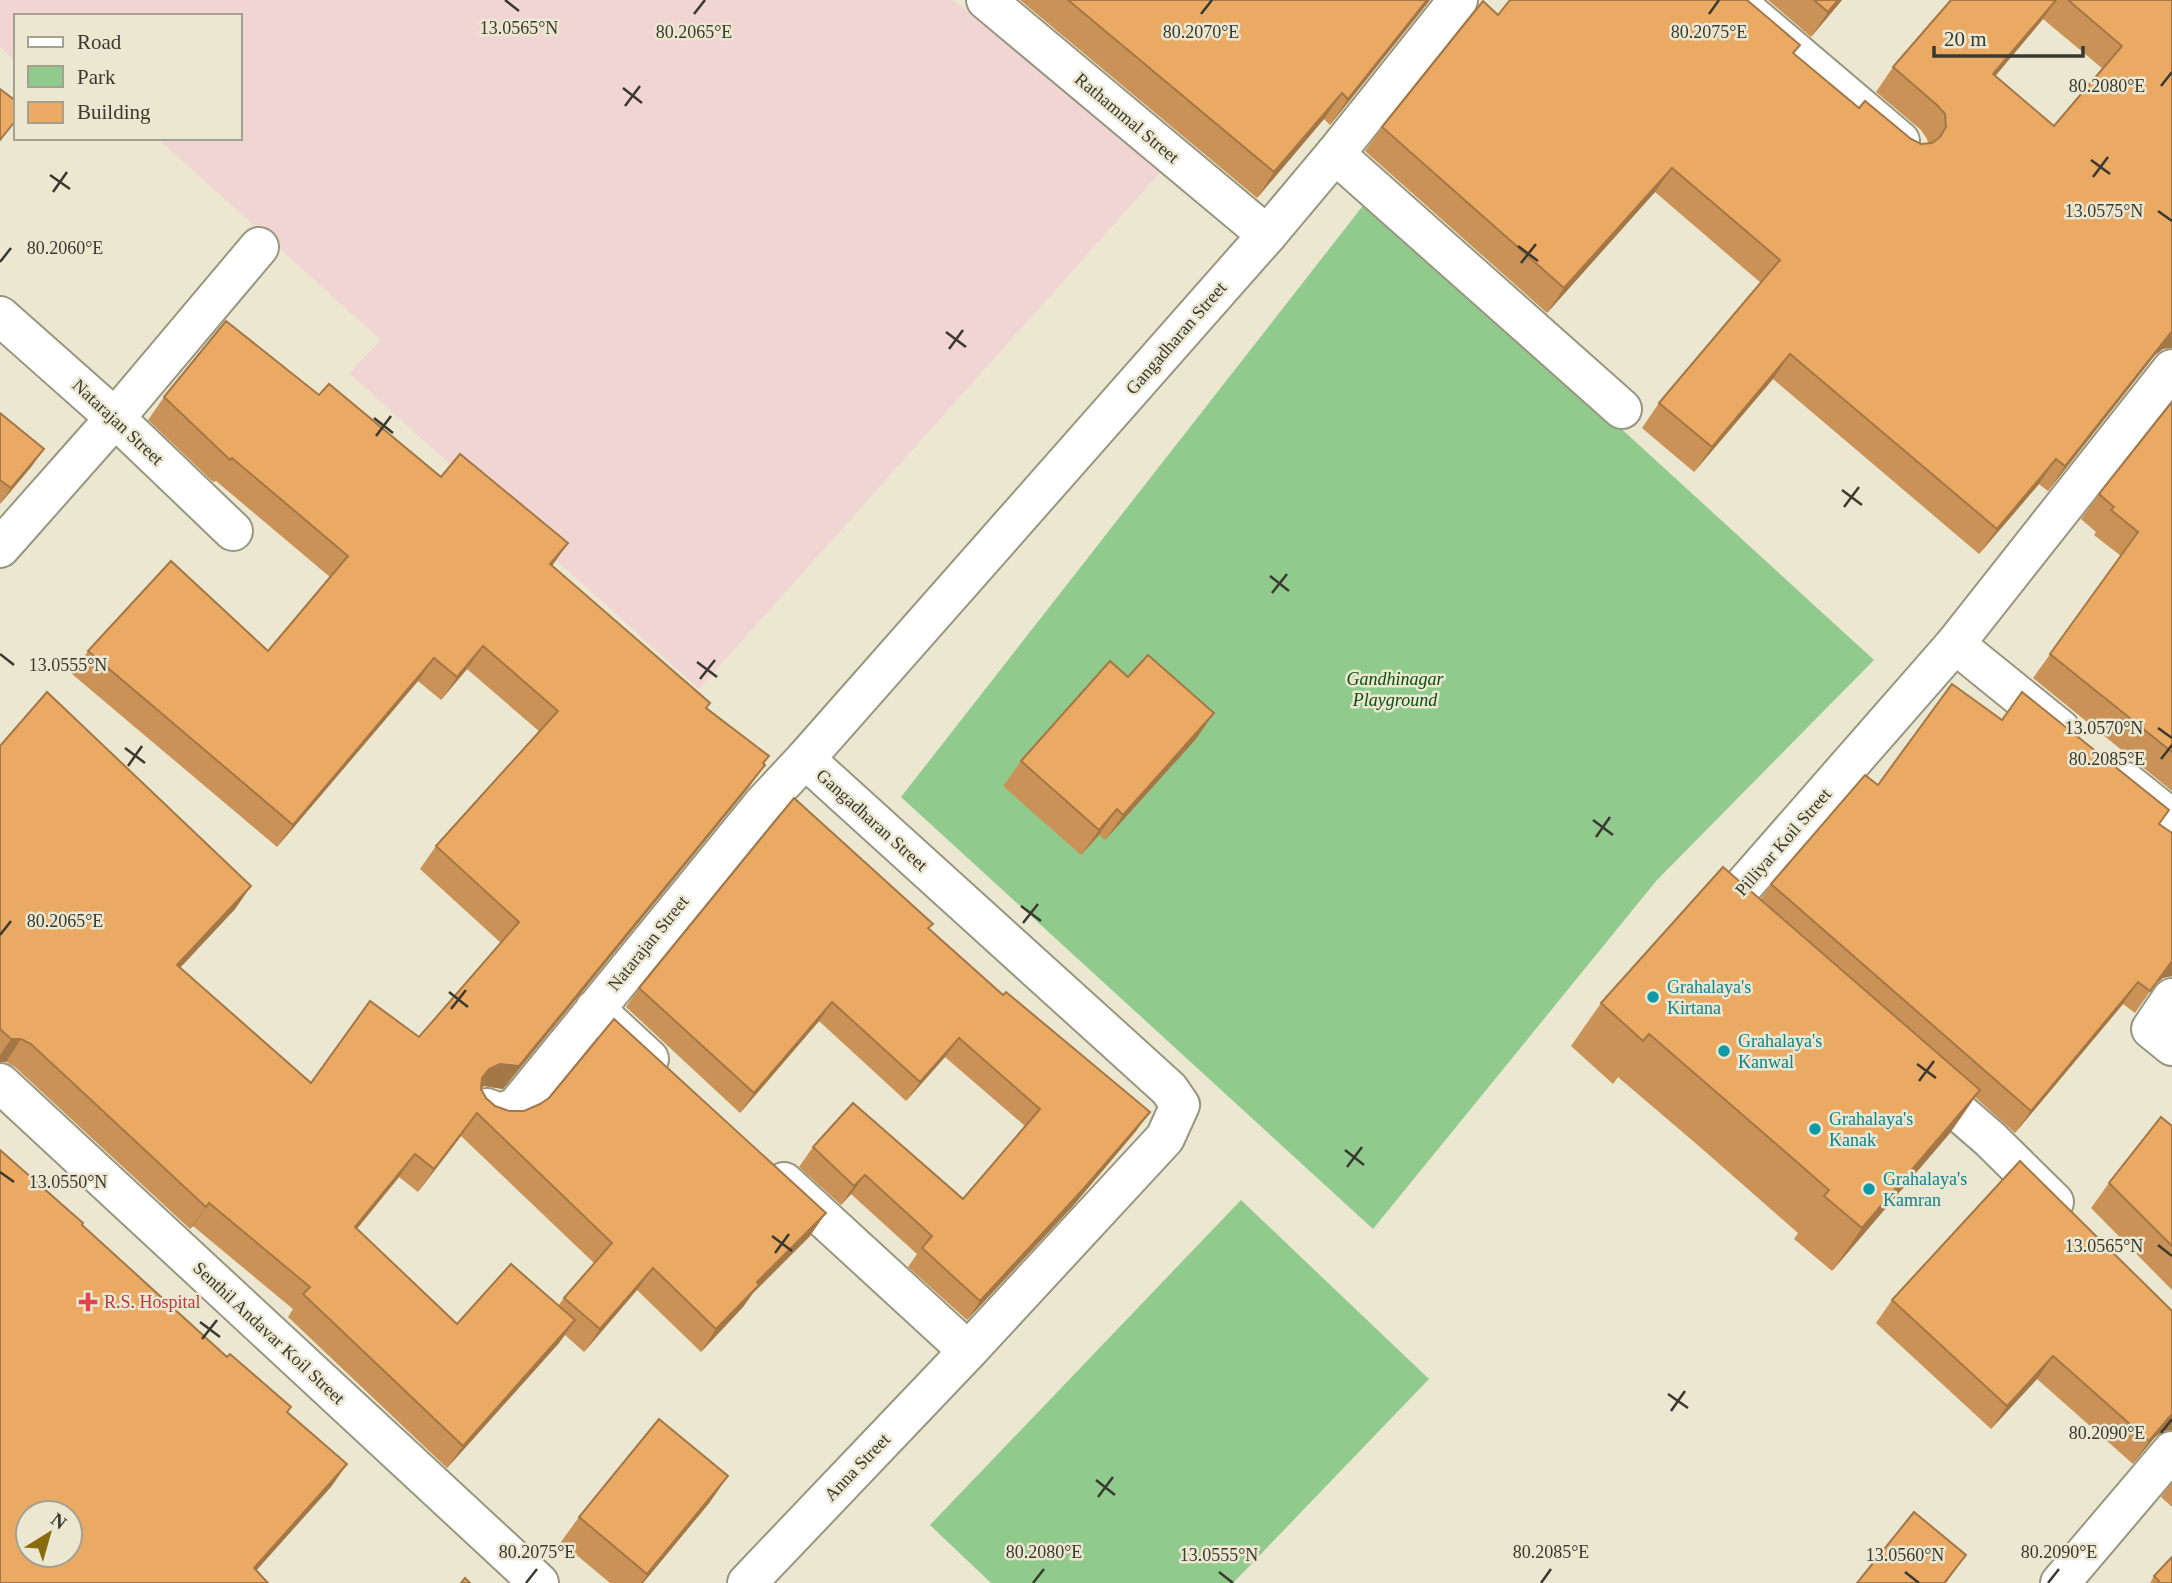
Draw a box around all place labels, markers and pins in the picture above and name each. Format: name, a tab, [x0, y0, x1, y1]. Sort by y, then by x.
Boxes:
place label: Grahalaya's Kirtana	[1667, 977, 1751, 1018]
marker: Grahalaya's Kirtana	[1645, 989, 1661, 1005]
place label: Grahalaya's Kanwal	[1738, 1031, 1822, 1072]
marker: Grahalaya's Kanwal	[1716, 1043, 1732, 1059]
place label: Grahalaya's Kanak	[1829, 1109, 1913, 1150]
marker: Grahalaya's Kanak	[1807, 1121, 1823, 1137]
place label: Grahalaya's Kamran	[1883, 1169, 1967, 1210]
marker: Grahalaya's Kamran	[1861, 1181, 1877, 1197]
marker: R.S. Hospital	[78, 1292, 98, 1312]
place label: R.S. Hospital	[104, 1292, 201, 1312]

